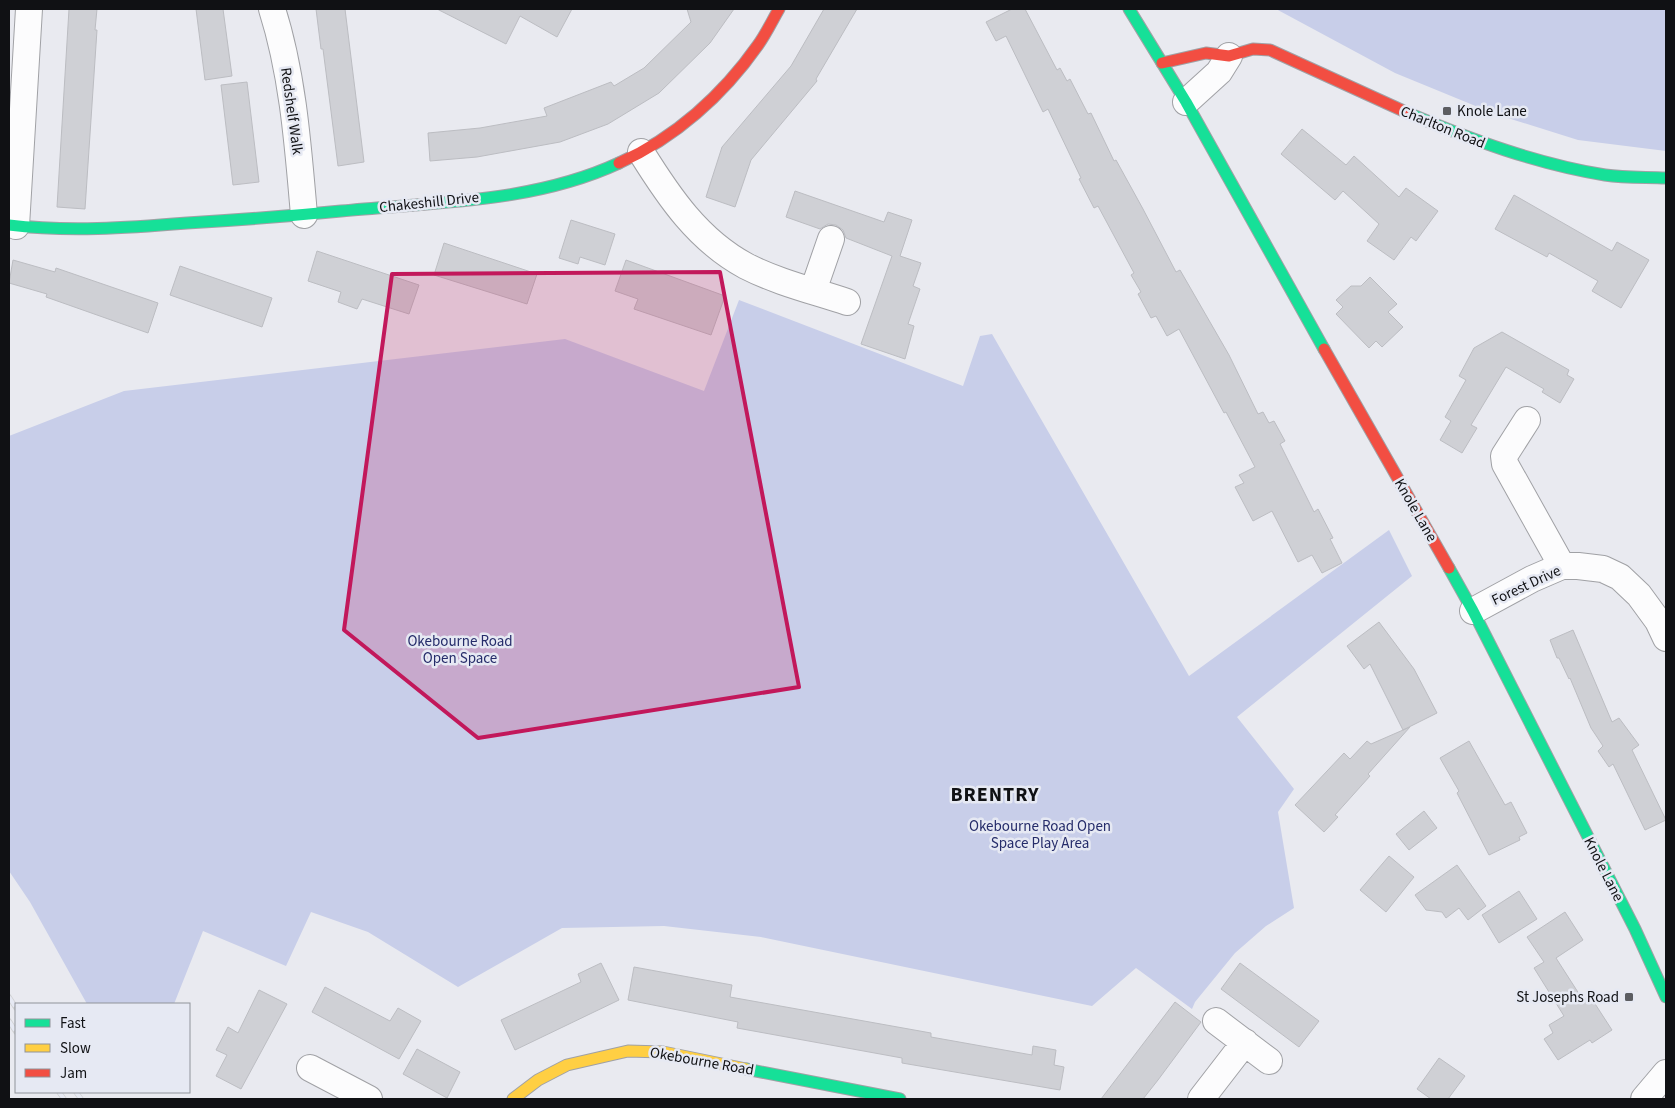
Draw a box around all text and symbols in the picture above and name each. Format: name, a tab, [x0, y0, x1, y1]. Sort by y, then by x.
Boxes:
street label: Redshelf Walk	[275, 66, 308, 156]
street label: Charlton Road	[1397, 101, 1488, 154]
place label: Knole Lane	[1457, 101, 1527, 122]
marker: Knole Lane	[1441, 105, 1453, 117]
street label: Chakeshill Drive	[378, 187, 480, 218]
street label: Knole Lane	[1389, 475, 1442, 546]
street label: Forest Drive	[1488, 560, 1564, 611]
park label: Okebourne Road Open Space	[407, 631, 513, 669]
district label: BRENTRY	[950, 781, 1040, 809]
park label: Okebourne Road Open Space Play Area	[969, 816, 1111, 854]
street label: Knole Lane	[1578, 833, 1629, 905]
place label: St Josephs Road	[1516, 987, 1619, 1008]
marker: St Josephs Road	[1623, 991, 1635, 1003]
legend	[15, 1003, 190, 1093]
text: Fast	[60, 1013, 86, 1034]
text: Slow	[60, 1038, 91, 1059]
street label: Okebourne Road	[648, 1042, 756, 1081]
text: Jam	[60, 1063, 87, 1084]

